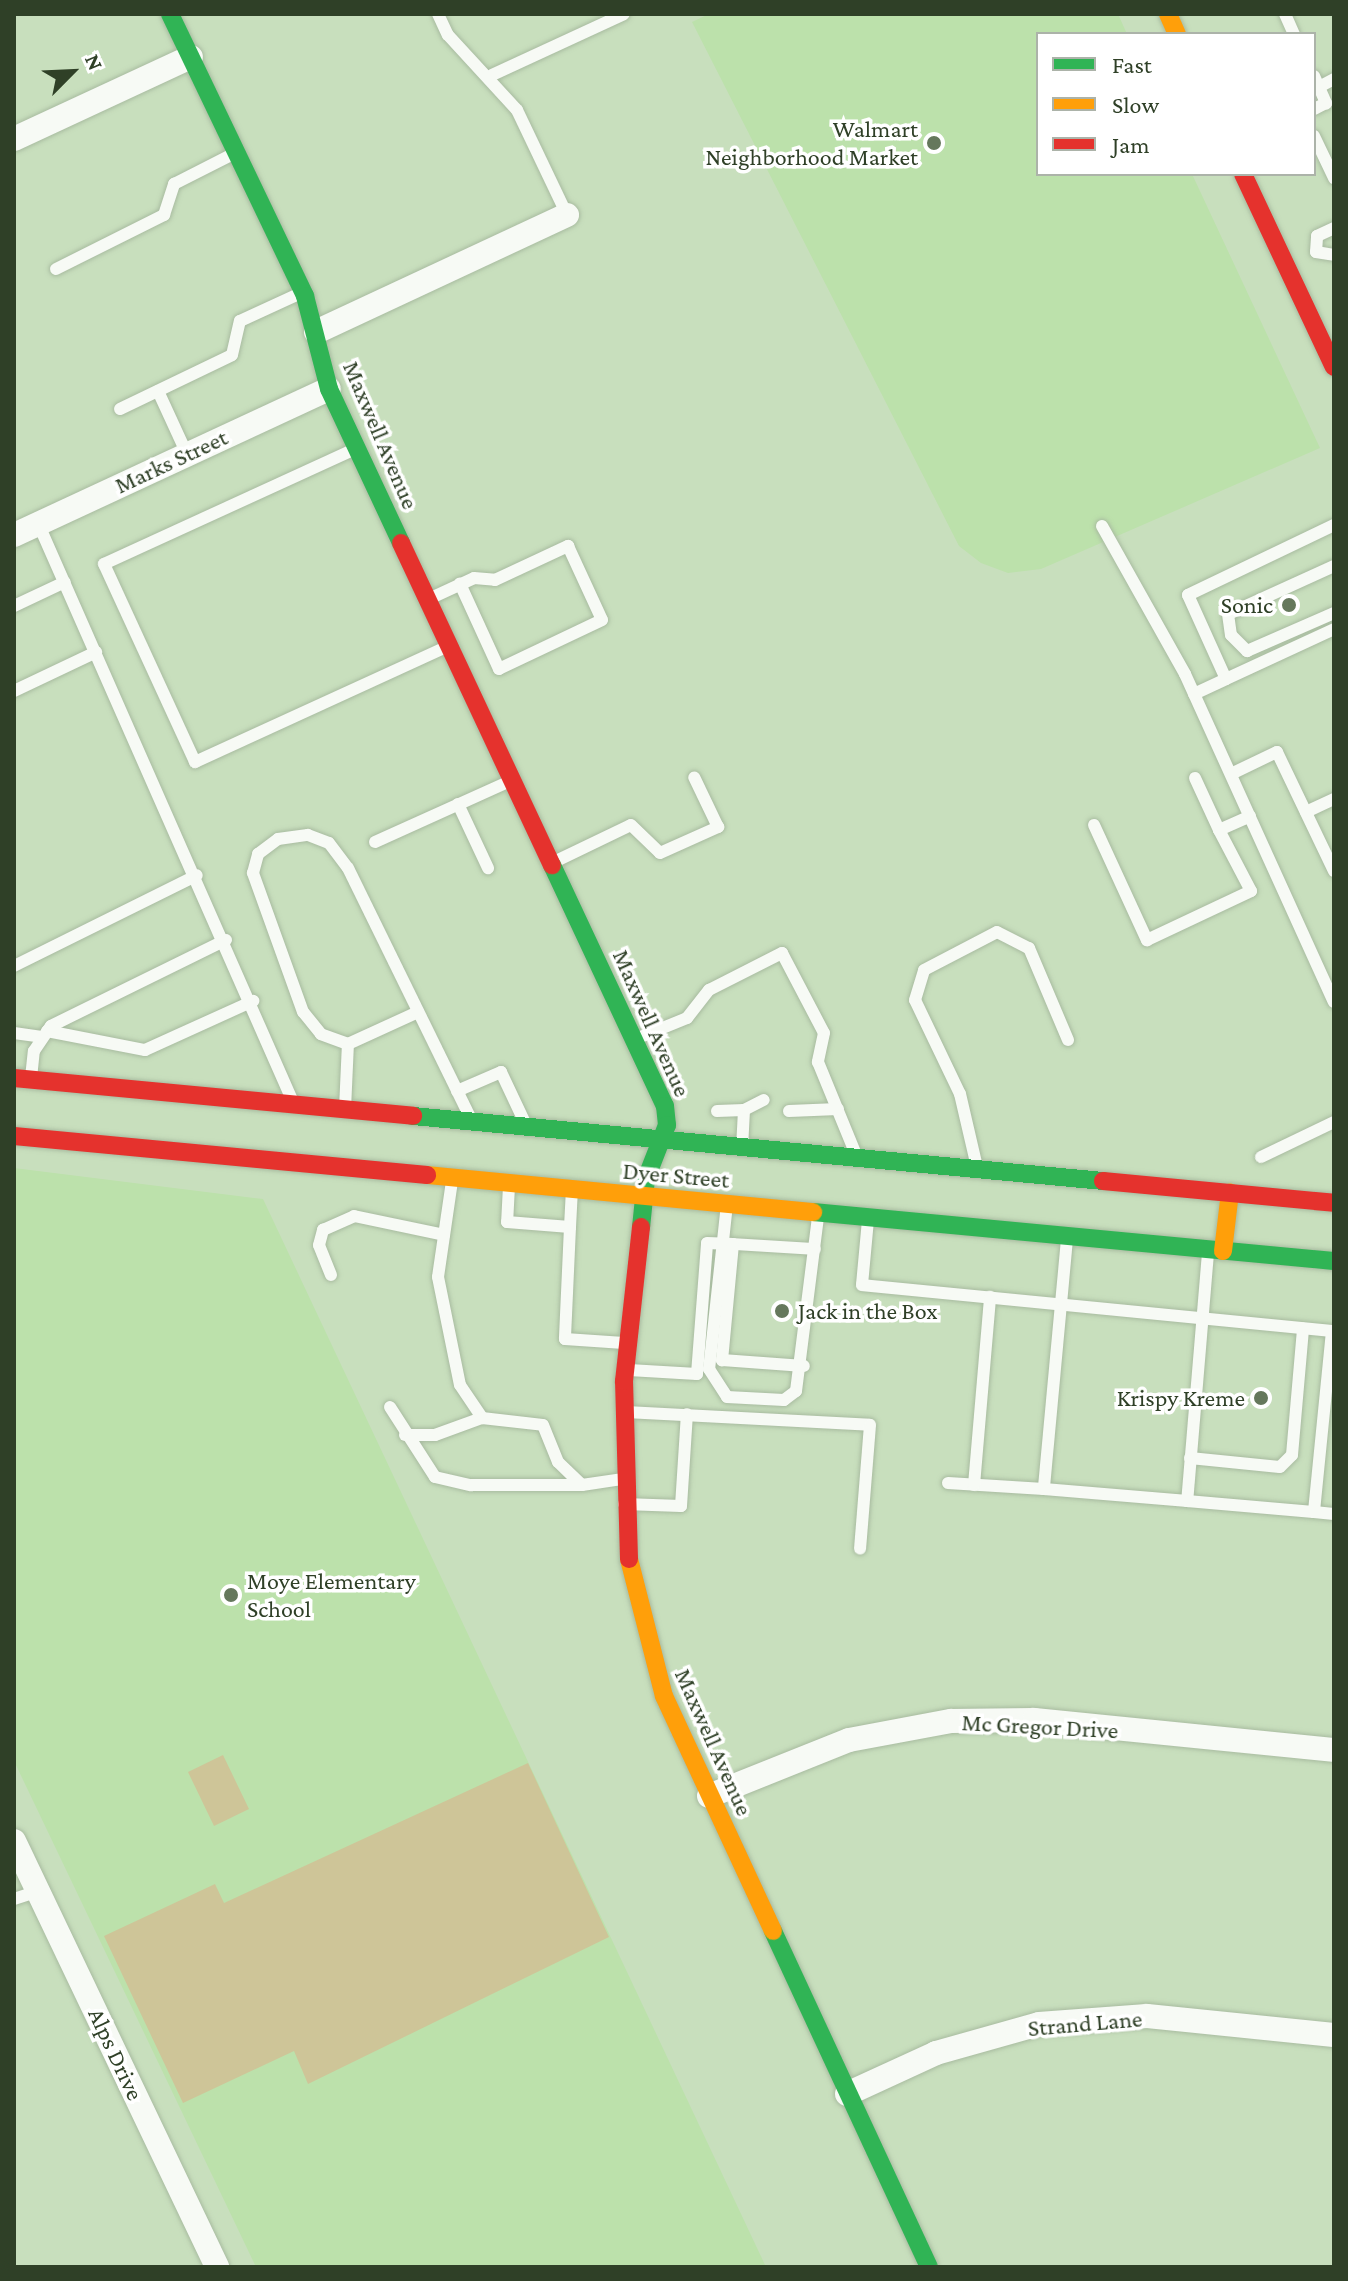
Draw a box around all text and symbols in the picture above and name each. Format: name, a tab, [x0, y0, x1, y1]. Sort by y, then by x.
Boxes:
north arrow	[32, 32, 112, 112]
legend	[1036, 32, 1316, 176]
text: N	[80, 50, 109, 74]
text: Fast	[1112, 51, 1152, 78]
text: Slow	[1112, 91, 1159, 118]
place label: Walmart Neighborhood Market	[705, 115, 918, 171]
text: Jam	[1112, 131, 1150, 158]
marker: Walmart Neighborhood Market	[925, 134, 943, 152]
street label: Maxwell Avenue	[337, 357, 425, 513]
street label: Marks Street	[110, 422, 232, 500]
place label: Sonic	[1221, 591, 1273, 619]
marker: Sonic	[1280, 596, 1298, 614]
street label: Maxwell Avenue	[607, 945, 697, 1101]
street label: Dyer Street	[622, 1156, 730, 1194]
place label: Jack in the Box	[798, 1297, 938, 1325]
marker: Jack in the Box	[773, 1302, 791, 1320]
place label: Krispy Kreme	[1117, 1384, 1245, 1412]
marker: Krispy Kreme	[1252, 1389, 1270, 1407]
place label: Moye Elementary School	[247, 1567, 416, 1623]
marker: Moye Elementary School	[222, 1586, 240, 1604]
street label: Maxwell Avenue	[669, 1664, 759, 1820]
street label: Mc Gregor Drive	[961, 1708, 1119, 1744]
street label: Alps Drive	[82, 2003, 150, 2105]
street label: Strand Lane	[1027, 2004, 1143, 2042]

